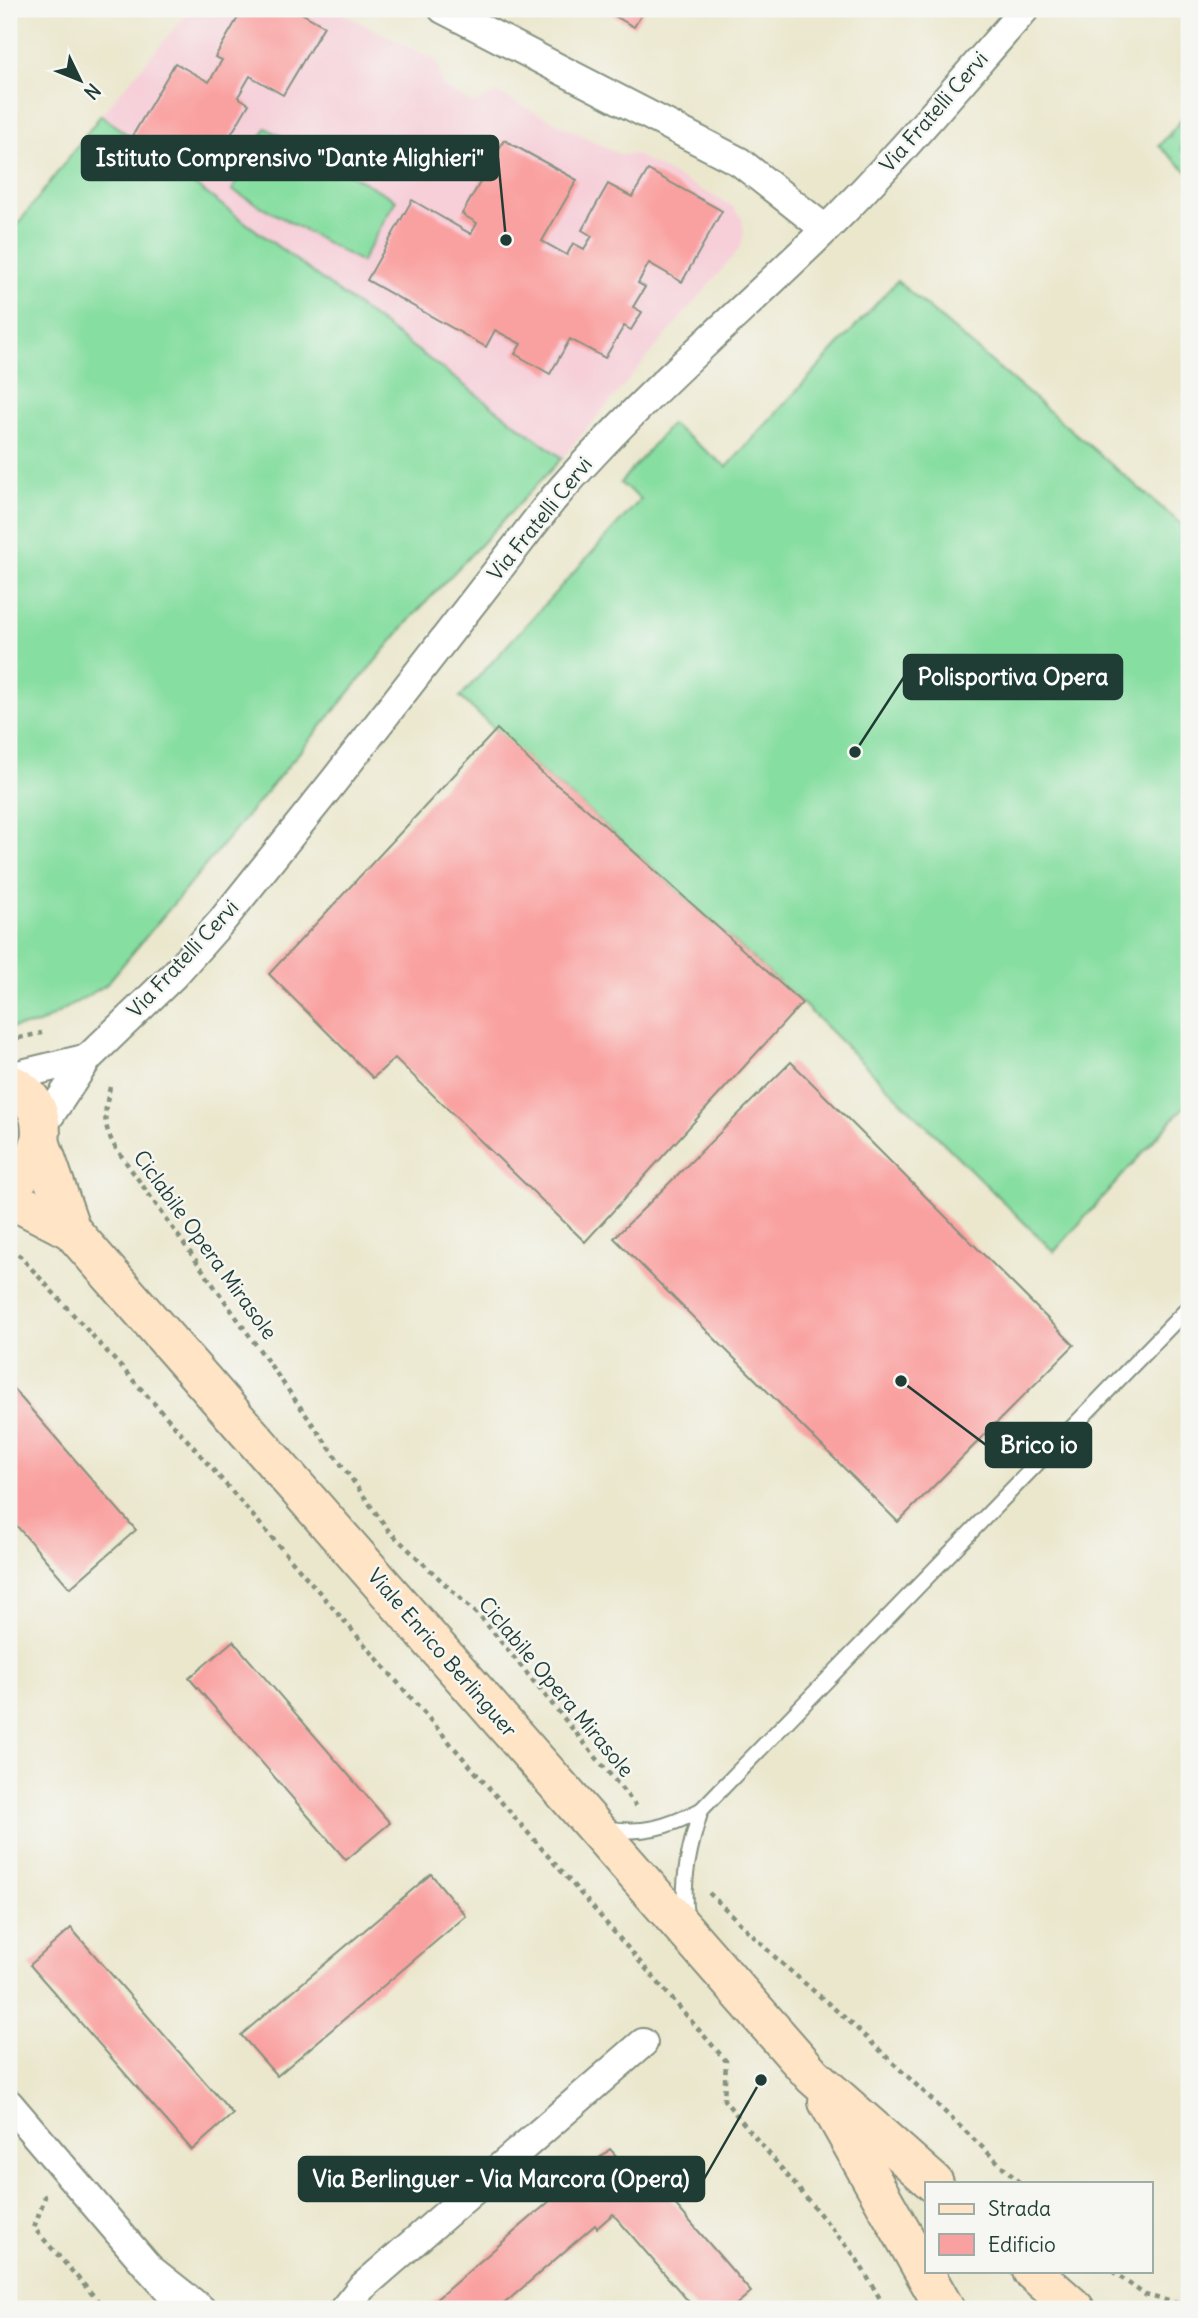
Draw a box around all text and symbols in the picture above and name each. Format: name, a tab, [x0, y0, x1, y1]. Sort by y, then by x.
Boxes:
north arrow	[46, 46, 116, 116]
street label: Via Fratelli Cervi	[874, 46, 994, 178]
text: N	[79, 79, 106, 105]
callout: Istituto Comprensivo "Dante Alighieri"	[82, 136, 498, 180]
text: Istituto Comprensivo "Dante Alighieri"	[96, 143, 484, 172]
street label: Via Fratelli Cervi	[481, 451, 598, 586]
callout: Polisportiva Opera	[904, 655, 1122, 699]
text: Polisportiva Opera	[918, 662, 1108, 691]
street label: Via Fratelli Cervi	[121, 894, 244, 1023]
street label: Ciclabile Opera Mirasole	[128, 1145, 283, 1345]
callout: Brico io	[986, 1423, 1091, 1467]
text: Brico io	[1000, 1430, 1078, 1459]
street label: Viale Enrico Berlinguer	[362, 1563, 523, 1743]
street label: Ciclabile Opera Mirasole	[473, 1591, 640, 1782]
callout: Via Berlinguer - Via Marcora (Opera)	[299, 2157, 704, 2201]
text: Via Berlinguer - Via Marcora (Opera)	[313, 2164, 689, 2193]
legend	[925, 2182, 1152, 2272]
text: Strada	[988, 2195, 1051, 2222]
text: Edificio	[988, 2231, 1056, 2258]

